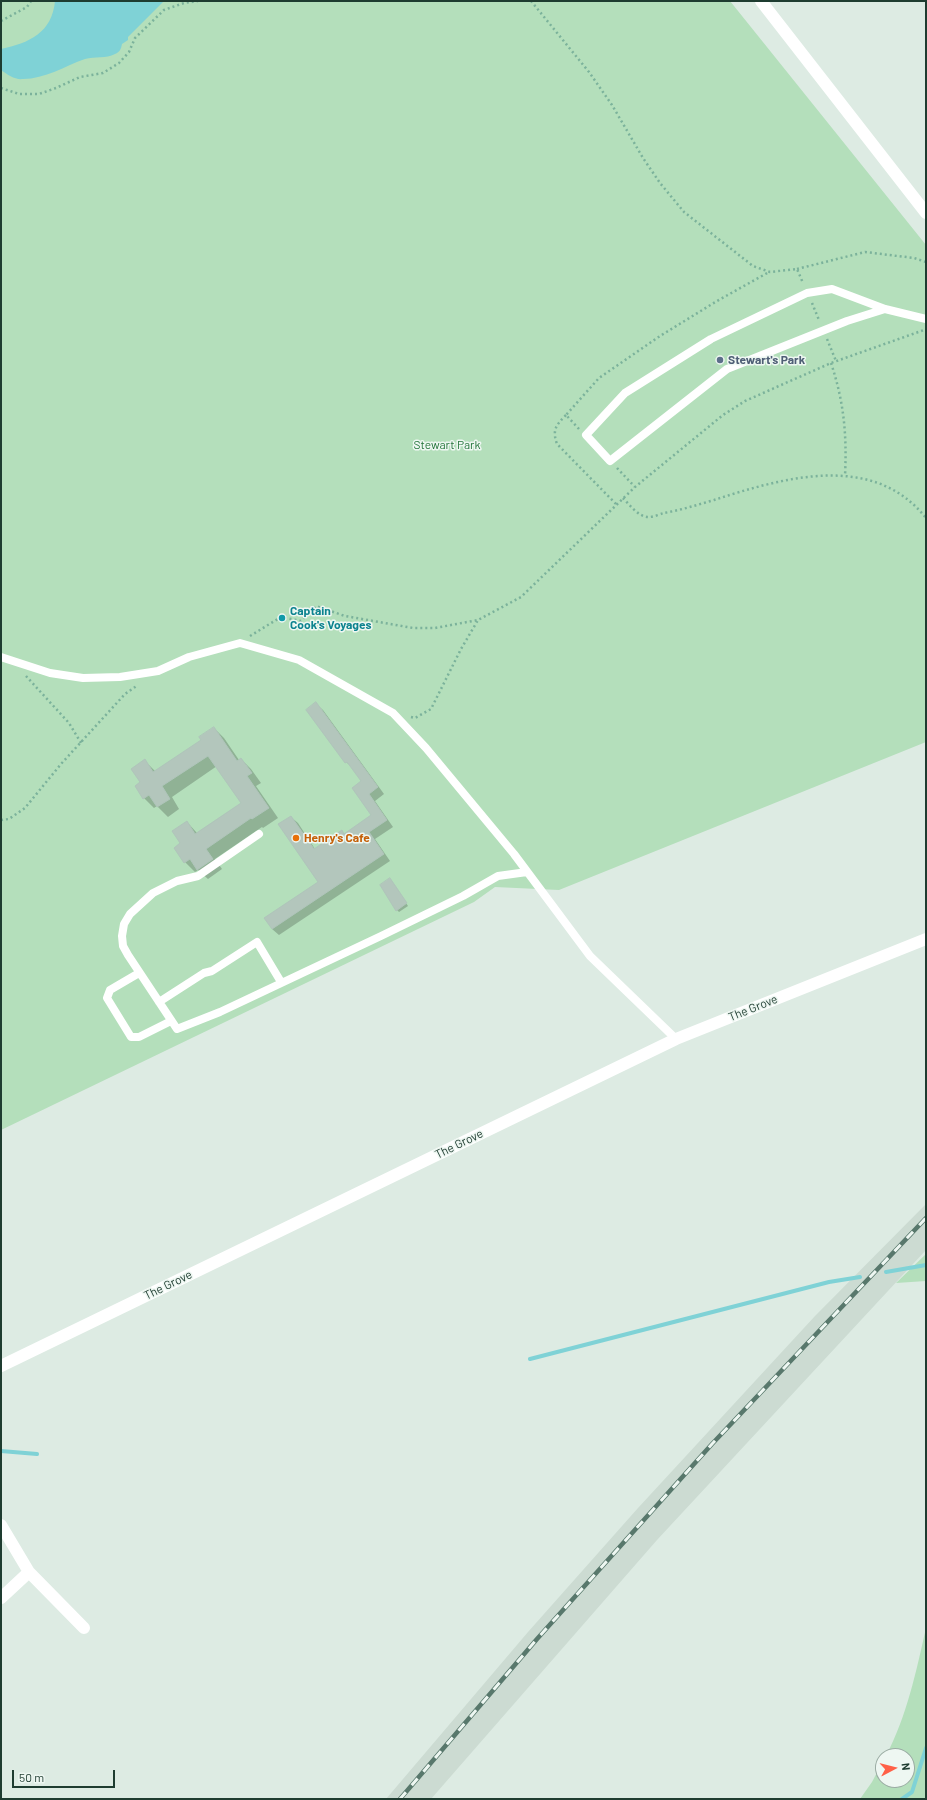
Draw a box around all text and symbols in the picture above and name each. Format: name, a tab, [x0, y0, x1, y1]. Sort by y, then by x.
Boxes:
place label: Stewart's Park	[728, 353, 805, 367]
marker: Stewart's Park	[715, 355, 725, 365]
park label: Stewart Park	[414, 438, 480, 452]
place label: Captain Cook's Voyages	[290, 604, 372, 632]
marker: Captain Cook's Voyages	[277, 613, 287, 623]
place label: Henry's Cafe	[304, 831, 370, 845]
marker: Henry's Cafe	[291, 833, 301, 843]
street label: The Grove	[726, 992, 780, 1024]
street label: The Grove	[433, 1126, 485, 1162]
street label: The Grove	[142, 1267, 194, 1303]
north arrow	[875, 1748, 915, 1788]
scale bar	[14, 1762, 117, 1788]
text: N	[900, 1762, 913, 1771]
text: 50 m	[19, 1770, 44, 1784]

